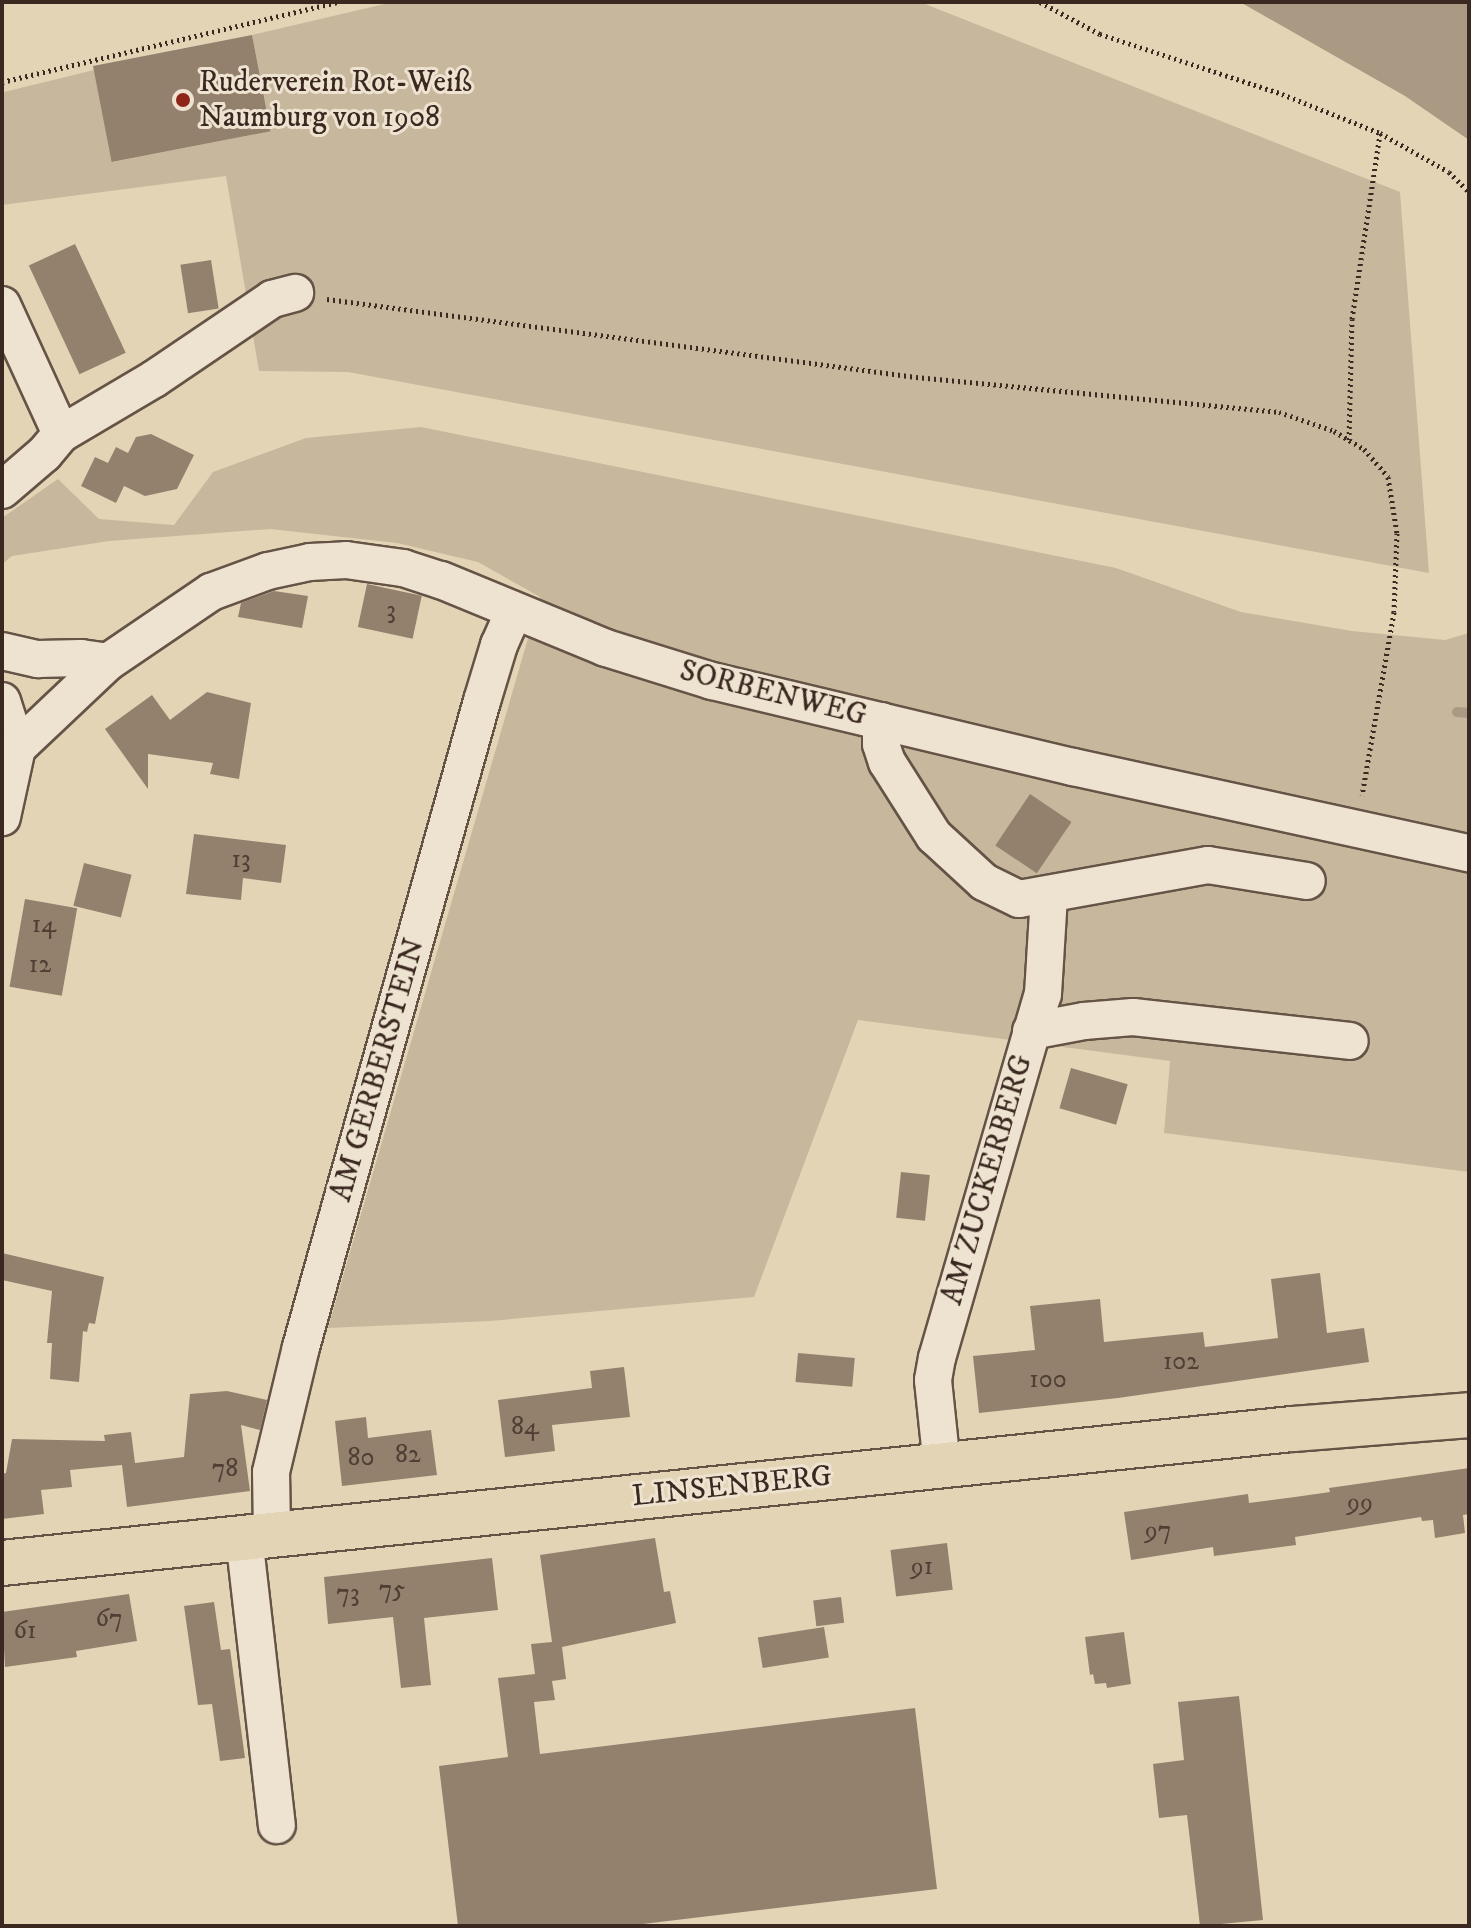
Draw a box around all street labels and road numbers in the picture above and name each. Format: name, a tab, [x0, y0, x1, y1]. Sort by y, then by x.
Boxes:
street label: SORBENWEG	[676, 653, 870, 735]
street label: AM GERBERSTEIN	[324, 934, 434, 1206]
street label: AM ZUCKERBERG	[935, 1051, 1041, 1309]
street label: LINSENBERG	[630, 1459, 834, 1515]

